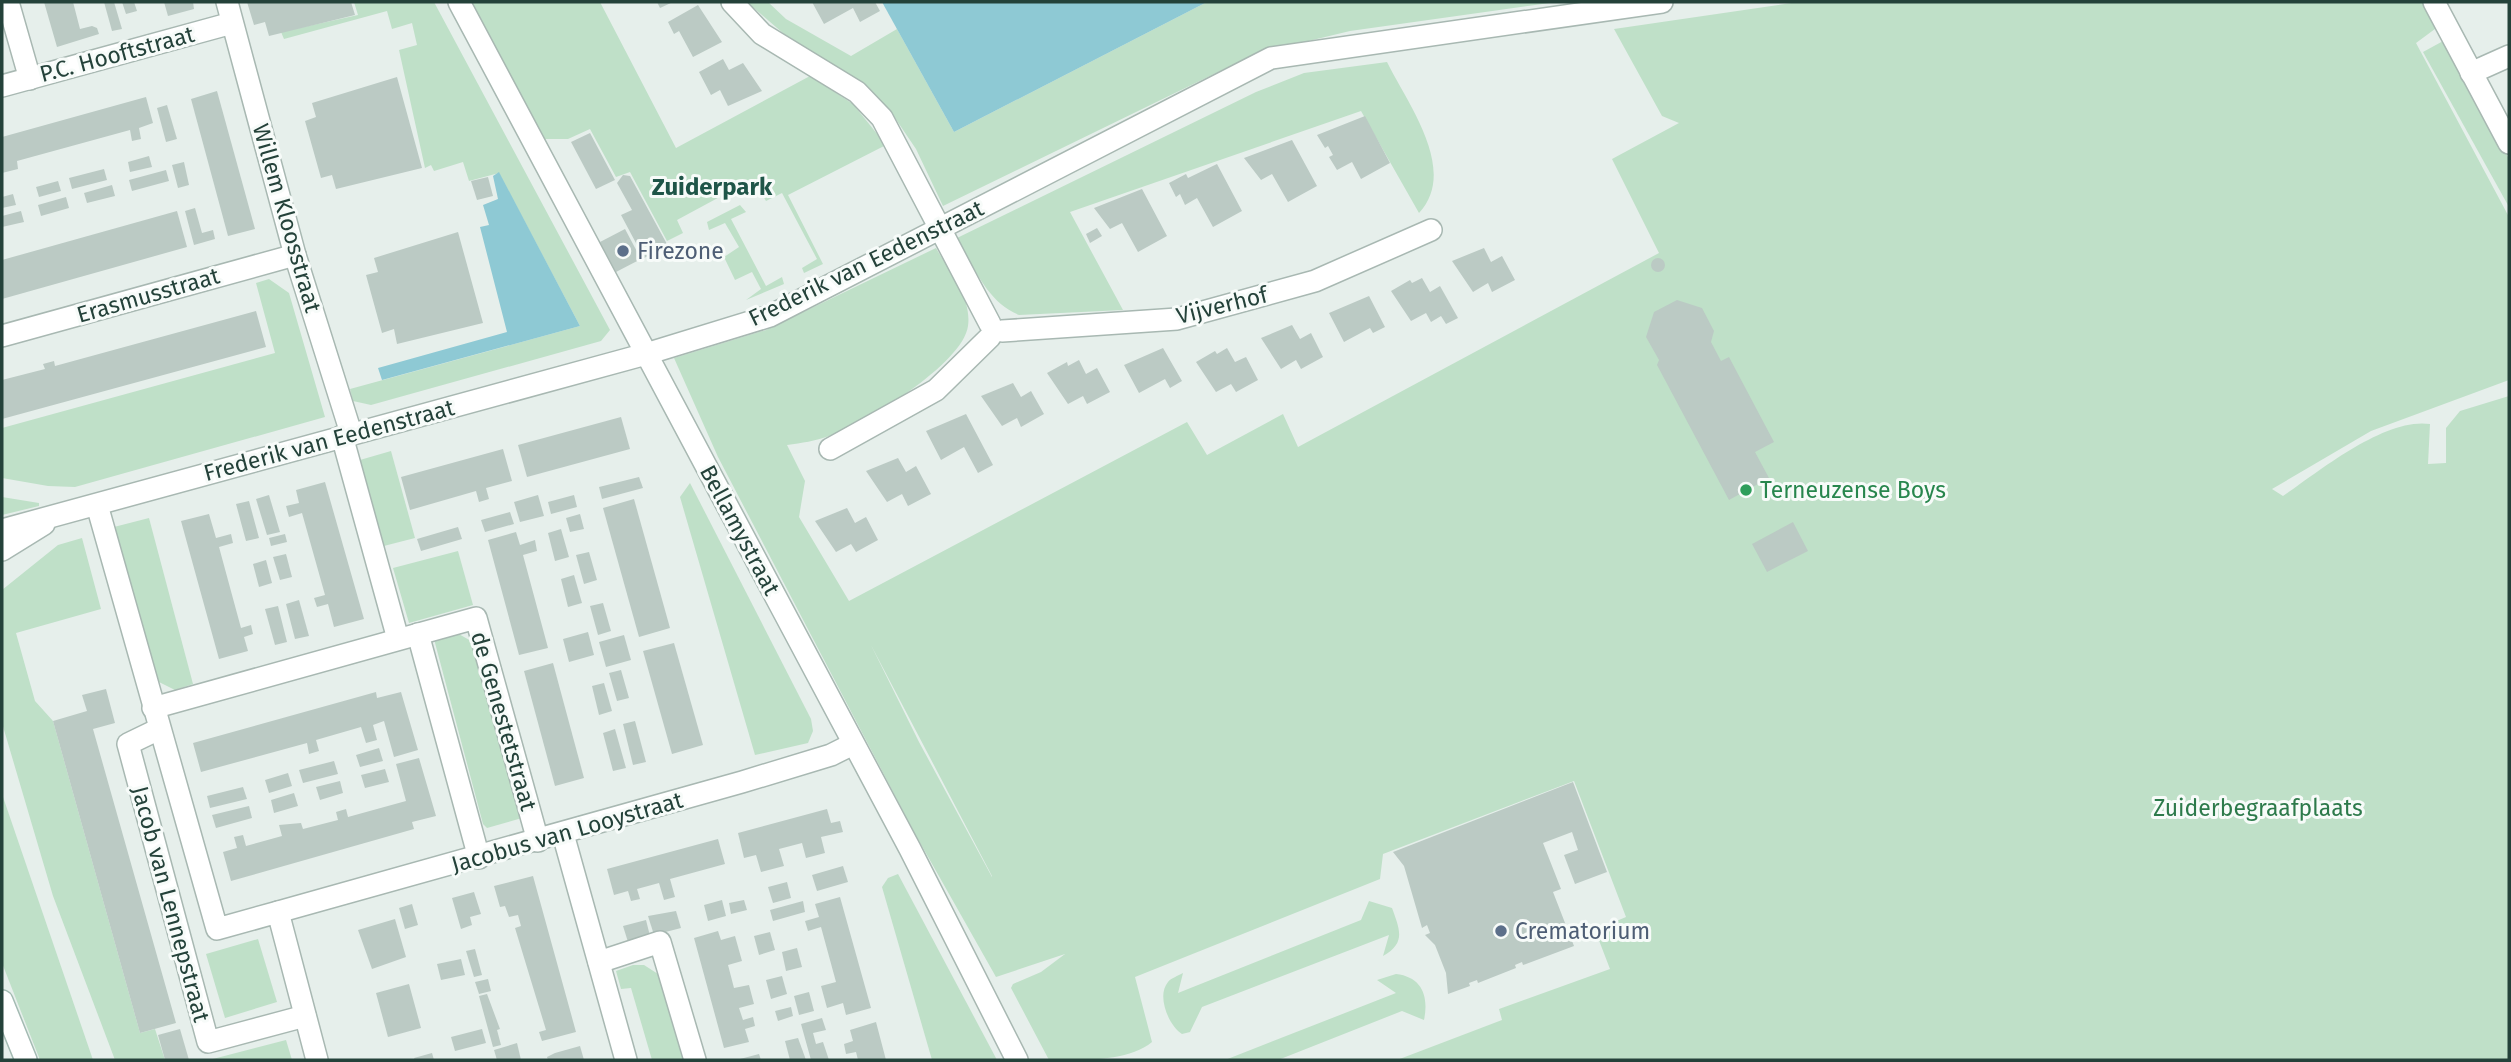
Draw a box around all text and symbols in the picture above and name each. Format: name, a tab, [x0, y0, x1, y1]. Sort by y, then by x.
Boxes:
street label: P.C. Hooftstraat	[37, 20, 198, 88]
street label: Willem Kloosstraat	[247, 120, 328, 316]
district label: Zuiderpark	[652, 173, 773, 201]
street label: Frederik van Eedenstraat	[744, 194, 989, 332]
place label: Firezone	[637, 237, 724, 265]
marker: Firezone	[615, 243, 631, 259]
street label: Erasmusstraat	[73, 261, 223, 329]
street label: Vijverhof	[1174, 280, 1273, 330]
street label: Frederik van Eedenstraat	[201, 393, 458, 487]
street label: Bellamystraat	[694, 460, 786, 601]
place label: Terneuzense Boys	[1760, 476, 1946, 504]
marker: Terneuzense Boys	[1738, 482, 1754, 498]
street label: de Genestetstraat	[465, 628, 543, 815]
street label: Jacob van Lennepstraat	[126, 783, 216, 1026]
street label: Jacobus van Looystraat	[448, 785, 687, 878]
park label: Zuiderbegraafplaats	[2153, 794, 2363, 822]
place label: Crematorium	[1515, 917, 1650, 945]
marker: Crematorium	[1493, 923, 1509, 939]

